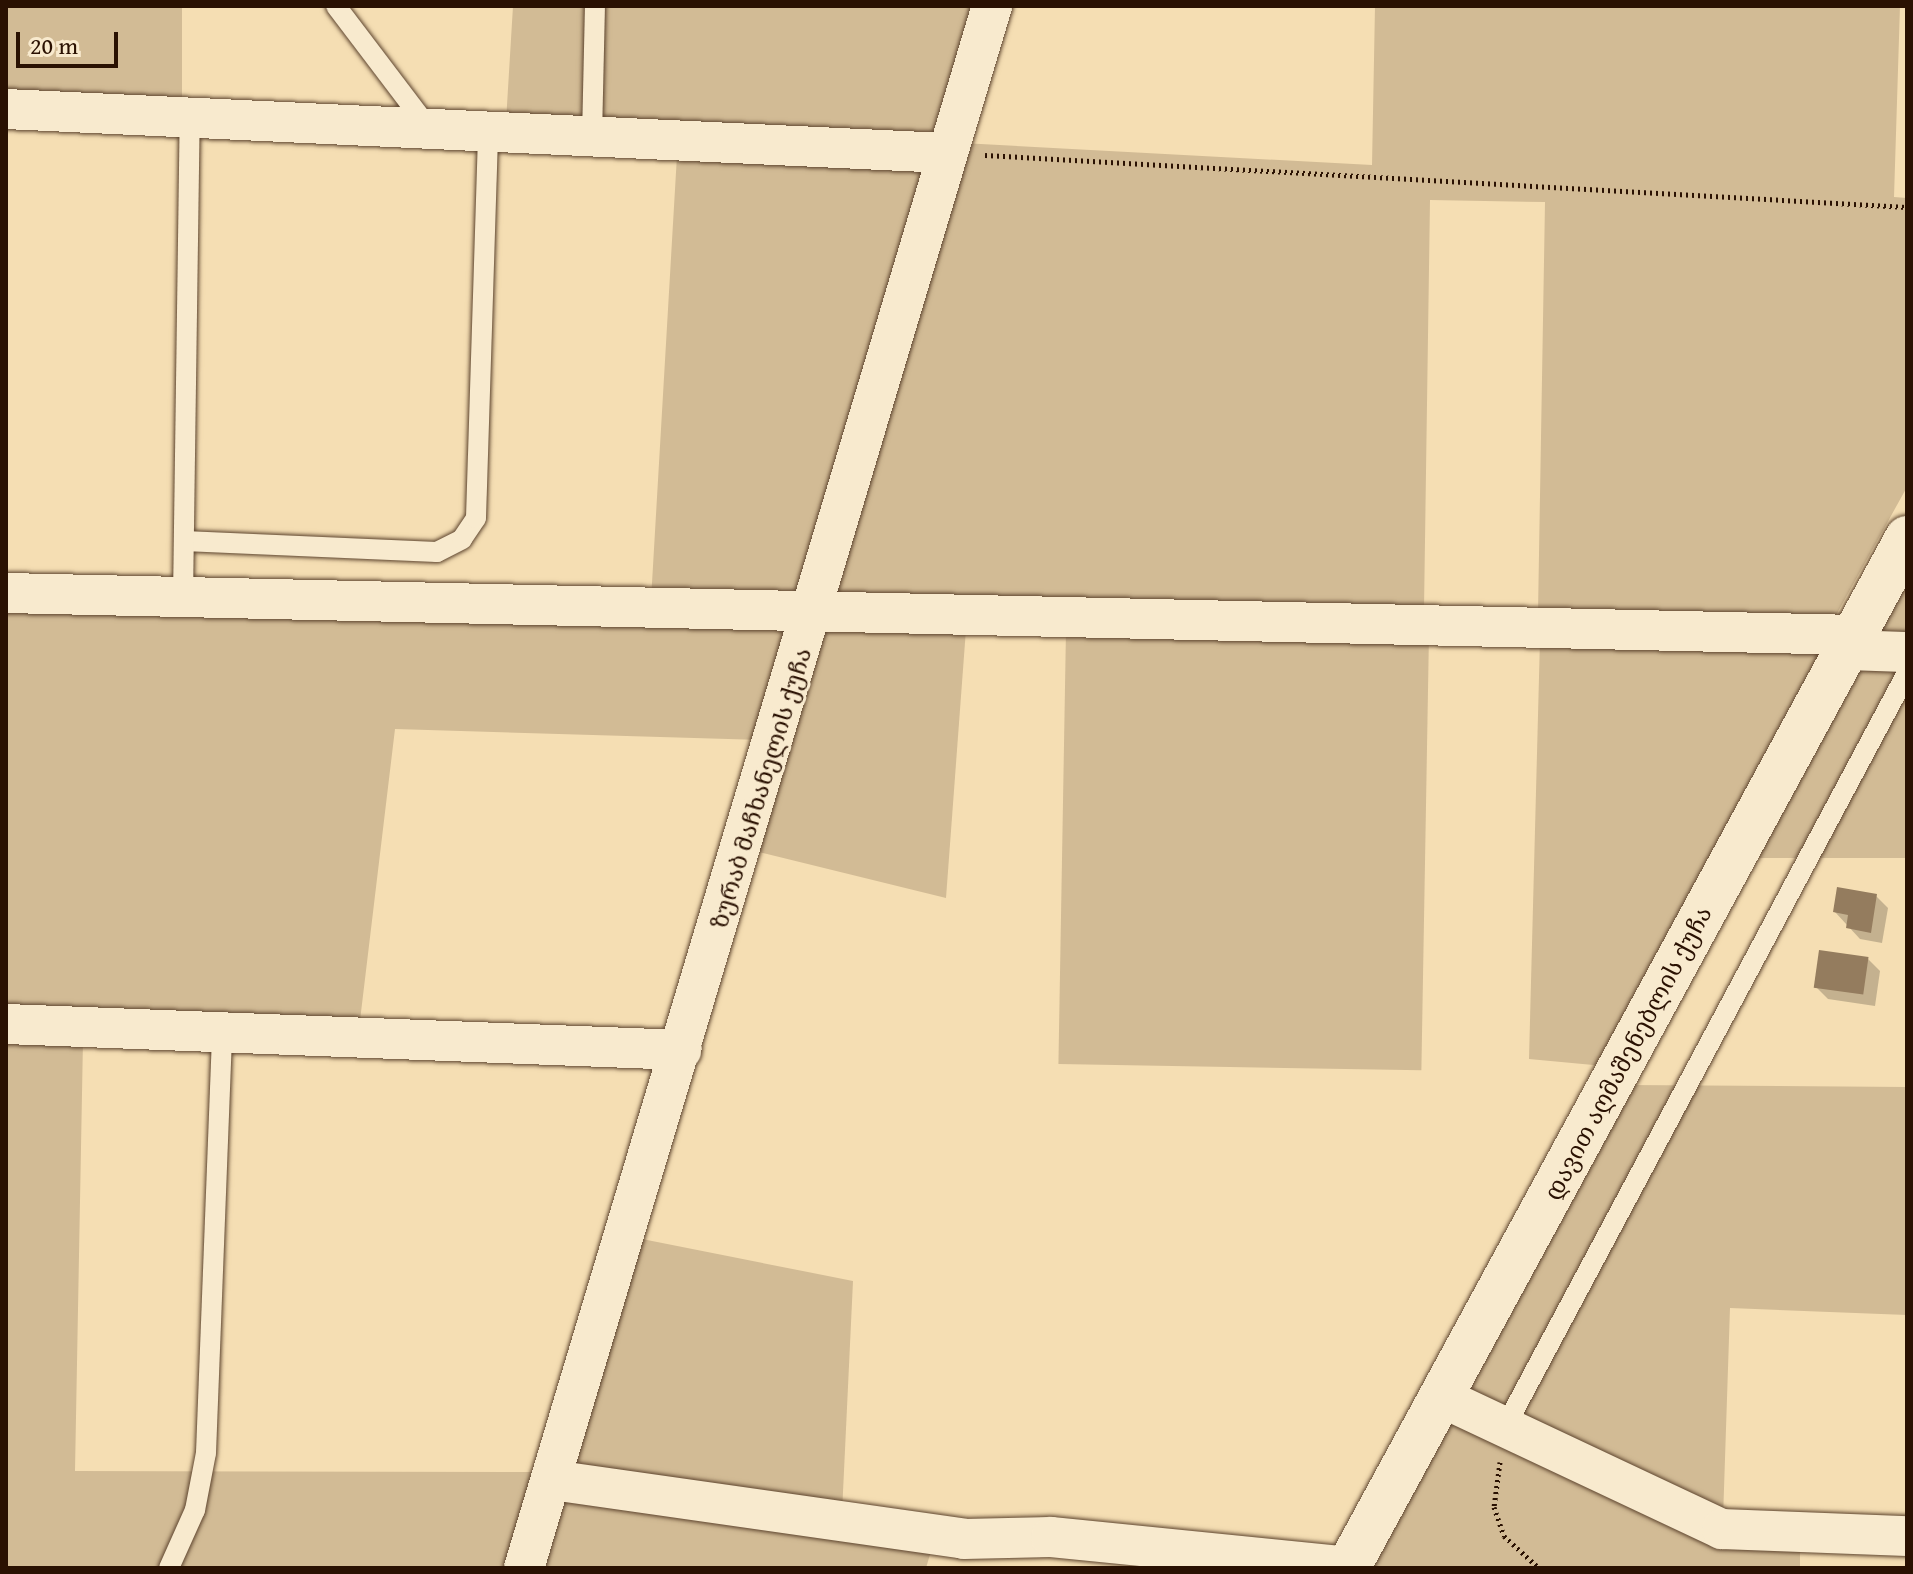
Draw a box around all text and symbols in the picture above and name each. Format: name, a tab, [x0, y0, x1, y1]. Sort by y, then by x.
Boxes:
scale bar	[20, 16, 122, 66]
text: 20 m	[30, 28, 78, 63]
street label: ზურაბ მაჩხანელის ქუჩა	[705, 644, 817, 932]
street label: დავით აღმაშენებლის ქუჩა	[1538, 901, 1718, 1205]

